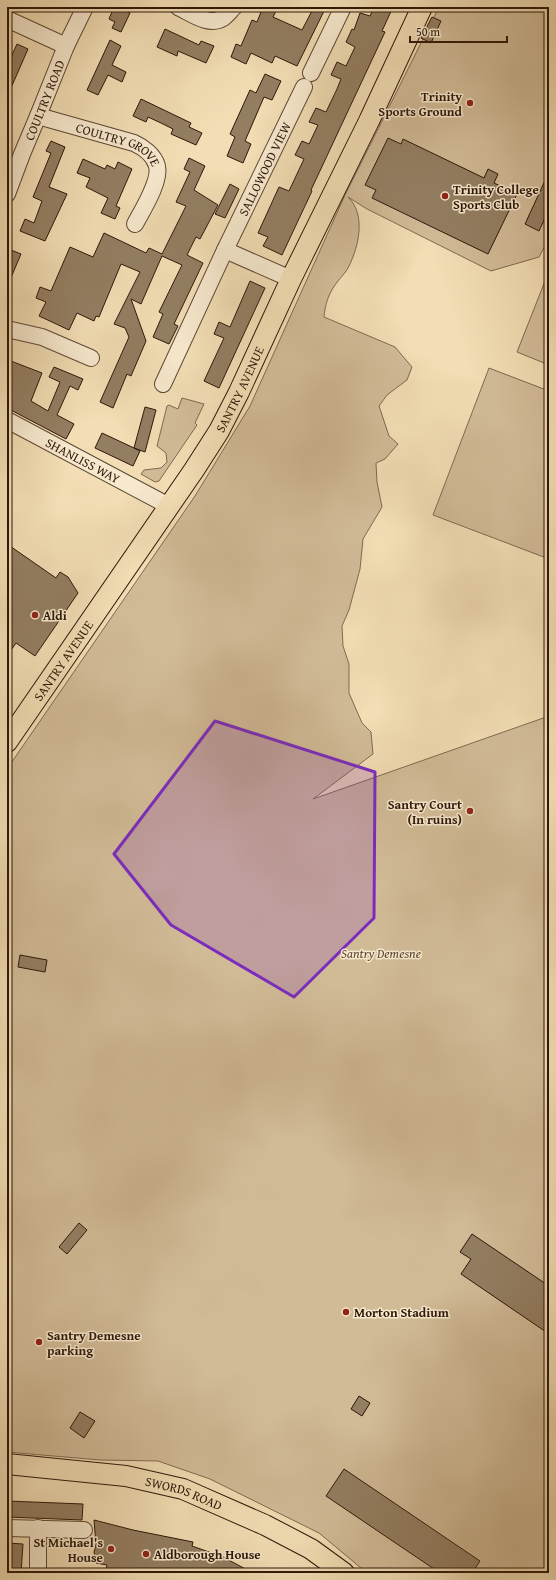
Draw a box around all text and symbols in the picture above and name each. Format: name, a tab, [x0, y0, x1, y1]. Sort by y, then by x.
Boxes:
scale bar	[410, 18, 507, 44]
text: 50 m	[416, 23, 440, 40]
street label: COULTRY ROAD	[19, 57, 69, 143]
place label: Trinity Sports Ground	[378, 87, 463, 121]
marker: Trinity Sports Ground	[465, 98, 475, 108]
street label: COULTRY GROVE	[74, 118, 166, 169]
street label: SALLOWOOD VIEW	[234, 118, 295, 219]
place label: Trinity College Sports Club	[453, 180, 539, 214]
marker: Trinity College Sports Club	[440, 191, 450, 201]
street label: SANTRY AVENUE	[210, 343, 269, 436]
street label: SHANLISS WAY	[42, 433, 124, 488]
place label: Aldi	[43, 606, 67, 625]
marker: Aldi	[30, 610, 40, 620]
street label: SANTRY AVENUE	[29, 616, 98, 704]
place label: Santry Court (In ruins)	[388, 795, 462, 829]
marker: Santry Court (In ruins)	[465, 806, 475, 816]
park label: Santry Demesne	[341, 944, 421, 963]
place label: Morton Stadium	[354, 1303, 450, 1322]
marker: Morton Stadium	[341, 1307, 351, 1317]
place label: Santry Demesne parking	[47, 1326, 141, 1360]
marker: Santry Demesne parking	[34, 1337, 44, 1347]
street label: SWORDS ROAD	[144, 1471, 226, 1515]
place label: St Michael's House	[33, 1533, 103, 1567]
marker: St Michael's House	[106, 1544, 116, 1554]
place label: Aldborough House	[154, 1545, 261, 1564]
marker: Aldborough House	[141, 1549, 151, 1559]

